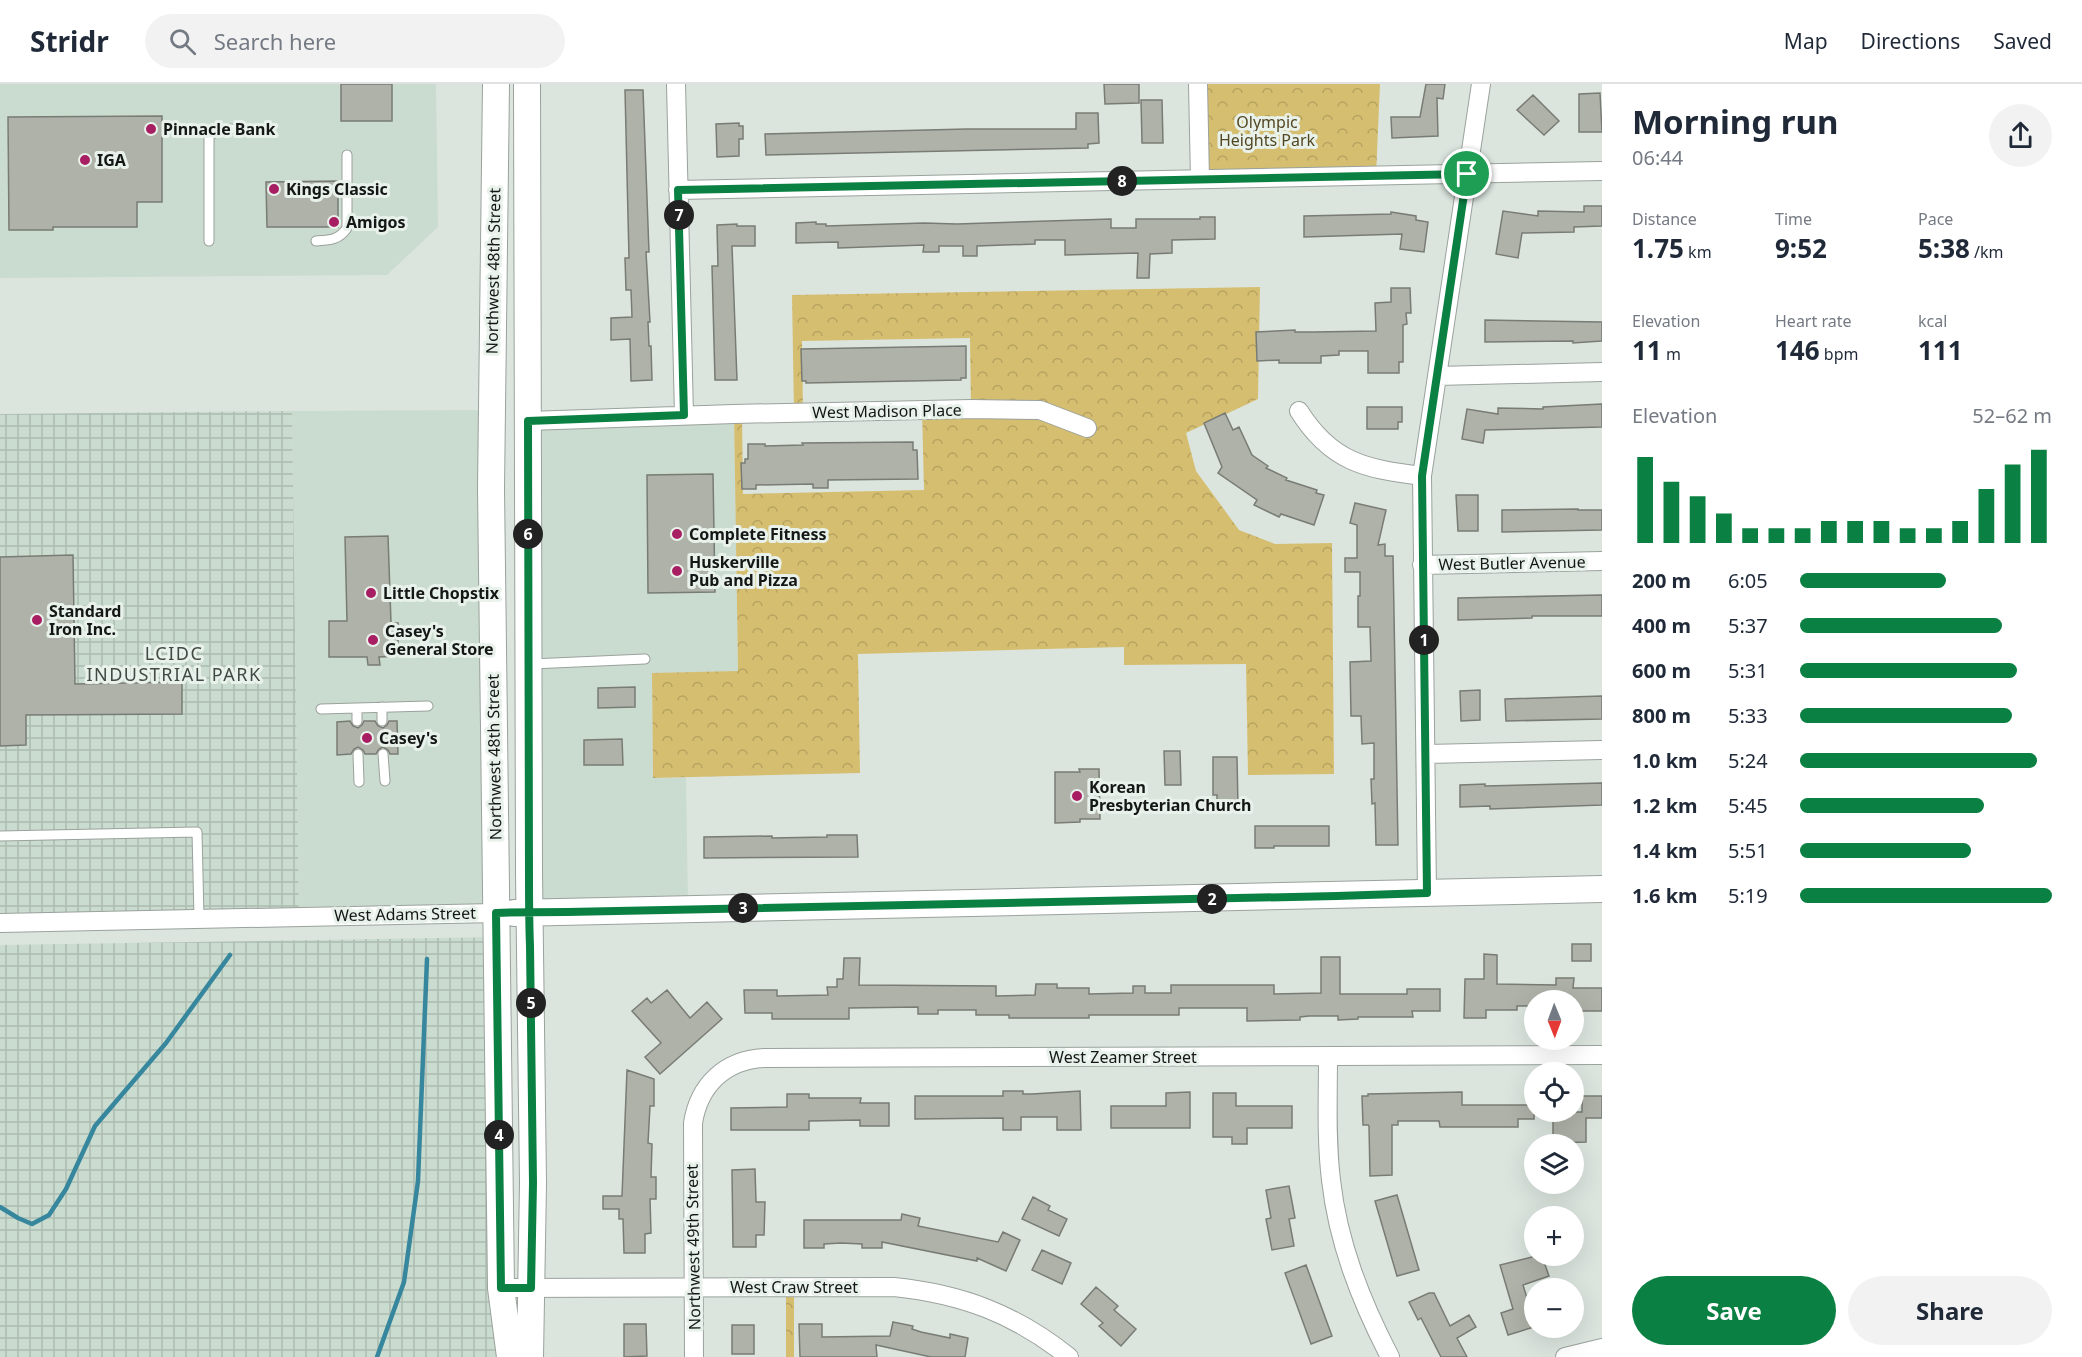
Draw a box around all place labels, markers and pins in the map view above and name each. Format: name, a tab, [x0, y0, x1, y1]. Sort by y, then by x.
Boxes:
place label: Pinnacle Bank	[163, 118, 275, 140]
marker: Pinnacle Bank	[144, 122, 158, 136]
pin	[1441, 148, 1492, 199]
place label: IGA	[97, 149, 127, 171]
marker: IGA	[78, 153, 92, 167]
pin: 8	[1107, 166, 1137, 196]
place label: Kings Classic	[286, 178, 388, 200]
marker: Kings Classic	[267, 182, 281, 196]
pin: 7	[664, 200, 694, 230]
place label: Amigos	[346, 211, 406, 233]
marker: Amigos	[327, 215, 341, 229]
pin: 6	[513, 519, 543, 549]
place label: Complete Fitness	[689, 523, 827, 545]
marker: Complete Fitness	[670, 527, 684, 541]
place label: Huskerville Pub and Pizza	[689, 551, 798, 591]
marker: Huskerville Pub and Pizza	[670, 564, 684, 578]
place label: Little Chopstix	[383, 582, 500, 604]
marker: Little Chopstix	[364, 586, 378, 600]
place label: Standard Iron Inc.	[49, 600, 121, 640]
marker: Standard Iron Inc.	[30, 613, 44, 627]
place label: Casey's General Store	[385, 620, 494, 660]
pin: 1	[1409, 625, 1439, 655]
marker: Casey's General Store	[366, 633, 380, 647]
place label: Casey's	[379, 727, 438, 749]
marker: Casey's	[360, 731, 374, 745]
place label: Korean Presbyterian Church	[1089, 776, 1251, 816]
marker: Korean Presbyterian Church	[1070, 789, 1084, 803]
pin: 2	[1197, 884, 1227, 914]
pin: 3	[728, 893, 758, 923]
pin: 5	[516, 988, 546, 1018]
pin: 4	[484, 1120, 514, 1150]

